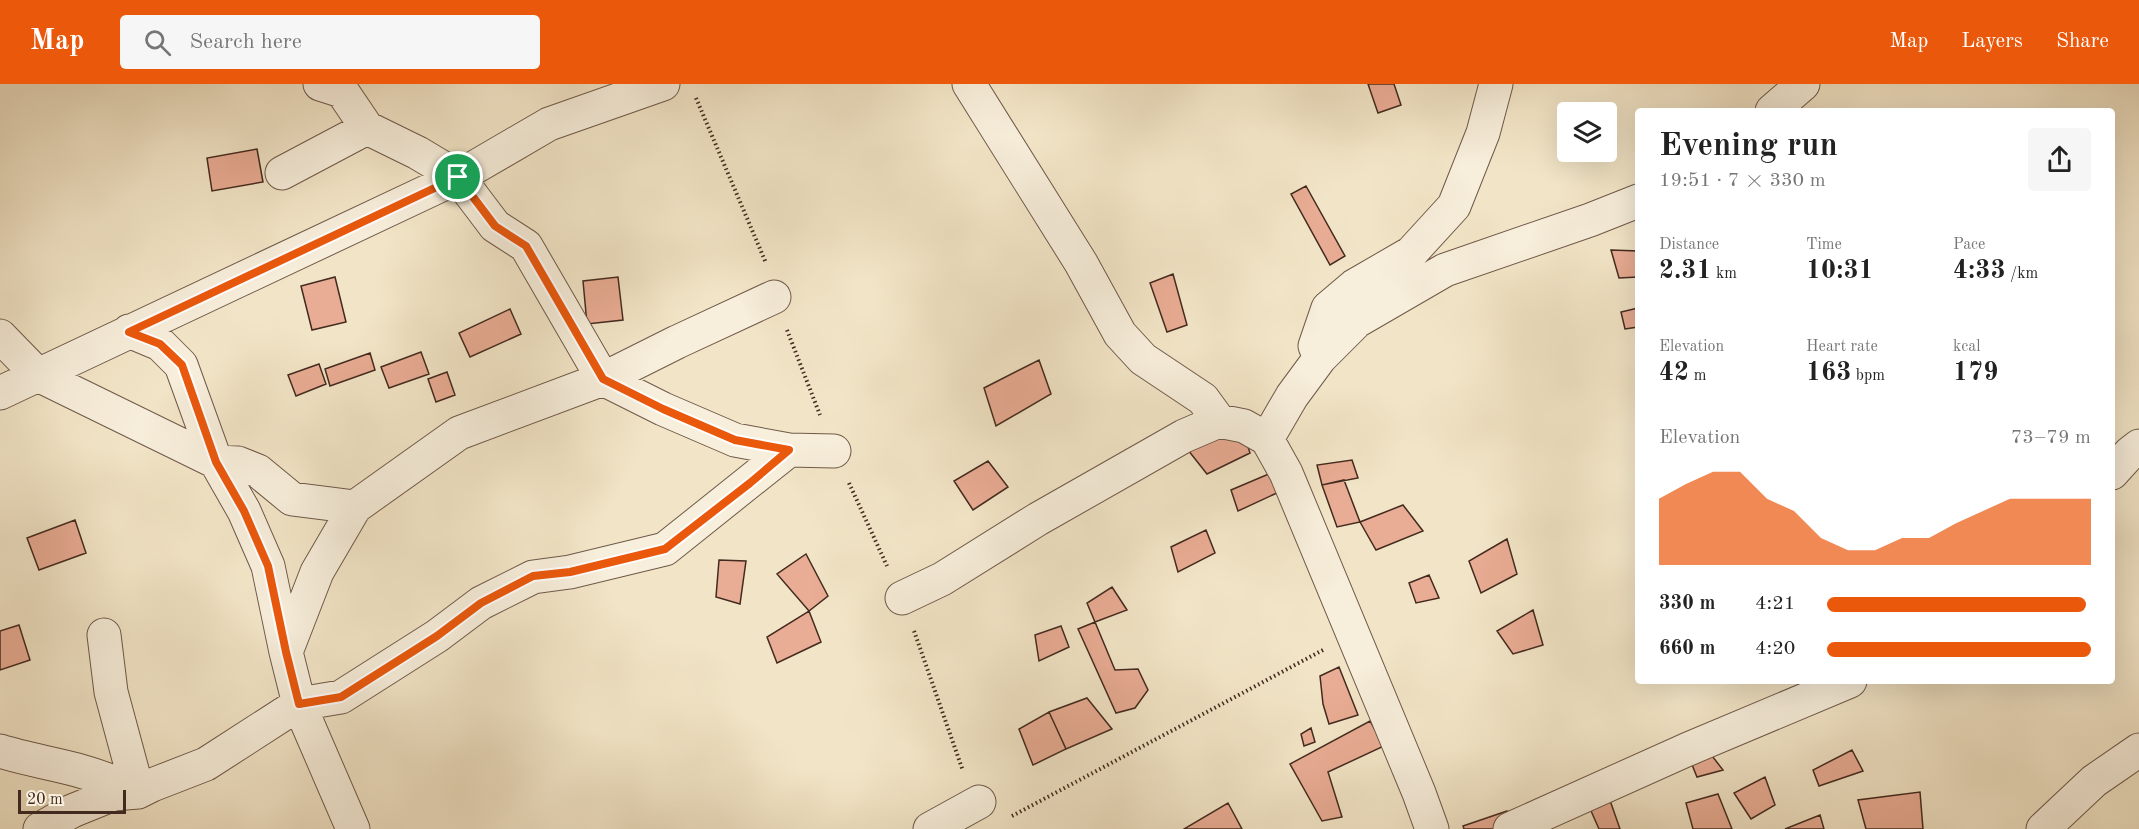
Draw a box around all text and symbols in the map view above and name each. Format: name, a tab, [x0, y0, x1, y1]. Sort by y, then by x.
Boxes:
search box	[120, 15, 540, 69]
icon: search	[141, 26, 174, 59]
text: Map	[30, 28, 84, 56]
text: Search here	[189, 31, 302, 53]
text: Map	[1889, 31, 1928, 52]
text: Layers	[1961, 31, 2023, 52]
text: Share	[2056, 31, 2109, 52]
map controls	[1557, 102, 1617, 162]
button: layers	[1557, 102, 1617, 162]
button: share	[2028, 128, 2091, 191]
text: Evening run	[1659, 130, 1838, 163]
pin	[432, 151, 483, 202]
icon: arrive	[441, 160, 474, 193]
text: 19:51 · 7 × 330 m	[1659, 171, 1826, 191]
text: Distance	[1659, 237, 1719, 253]
text: Time	[1806, 237, 1842, 253]
text: Pace	[1953, 237, 1985, 253]
text: 2.31	[1659, 258, 1712, 284]
text: 10:31	[1806, 258, 1874, 284]
text: 4:33	[1953, 258, 2006, 284]
text: km	[1712, 266, 1737, 282]
text: /km	[2006, 266, 2038, 282]
text: Elevation	[1659, 339, 1724, 355]
text: Heart rate	[1806, 339, 1878, 355]
text: kcal	[1953, 339, 1981, 355]
text: 42	[1659, 360, 1689, 386]
text: 163	[1806, 360, 1851, 386]
text: 179	[1953, 360, 1998, 386]
text: m	[1689, 368, 1706, 384]
text: bpm	[1851, 368, 1885, 384]
text: Elevation	[1659, 428, 1740, 448]
text: 73–79 m	[2011, 428, 2091, 448]
text: 330 m	[1659, 594, 1715, 614]
text: 4:21	[1755, 594, 1795, 614]
text: 660 m	[1659, 639, 1715, 659]
text: 4:20	[1755, 639, 1795, 659]
scale bar	[18, 787, 126, 814]
text: 20 m	[27, 792, 63, 808]

